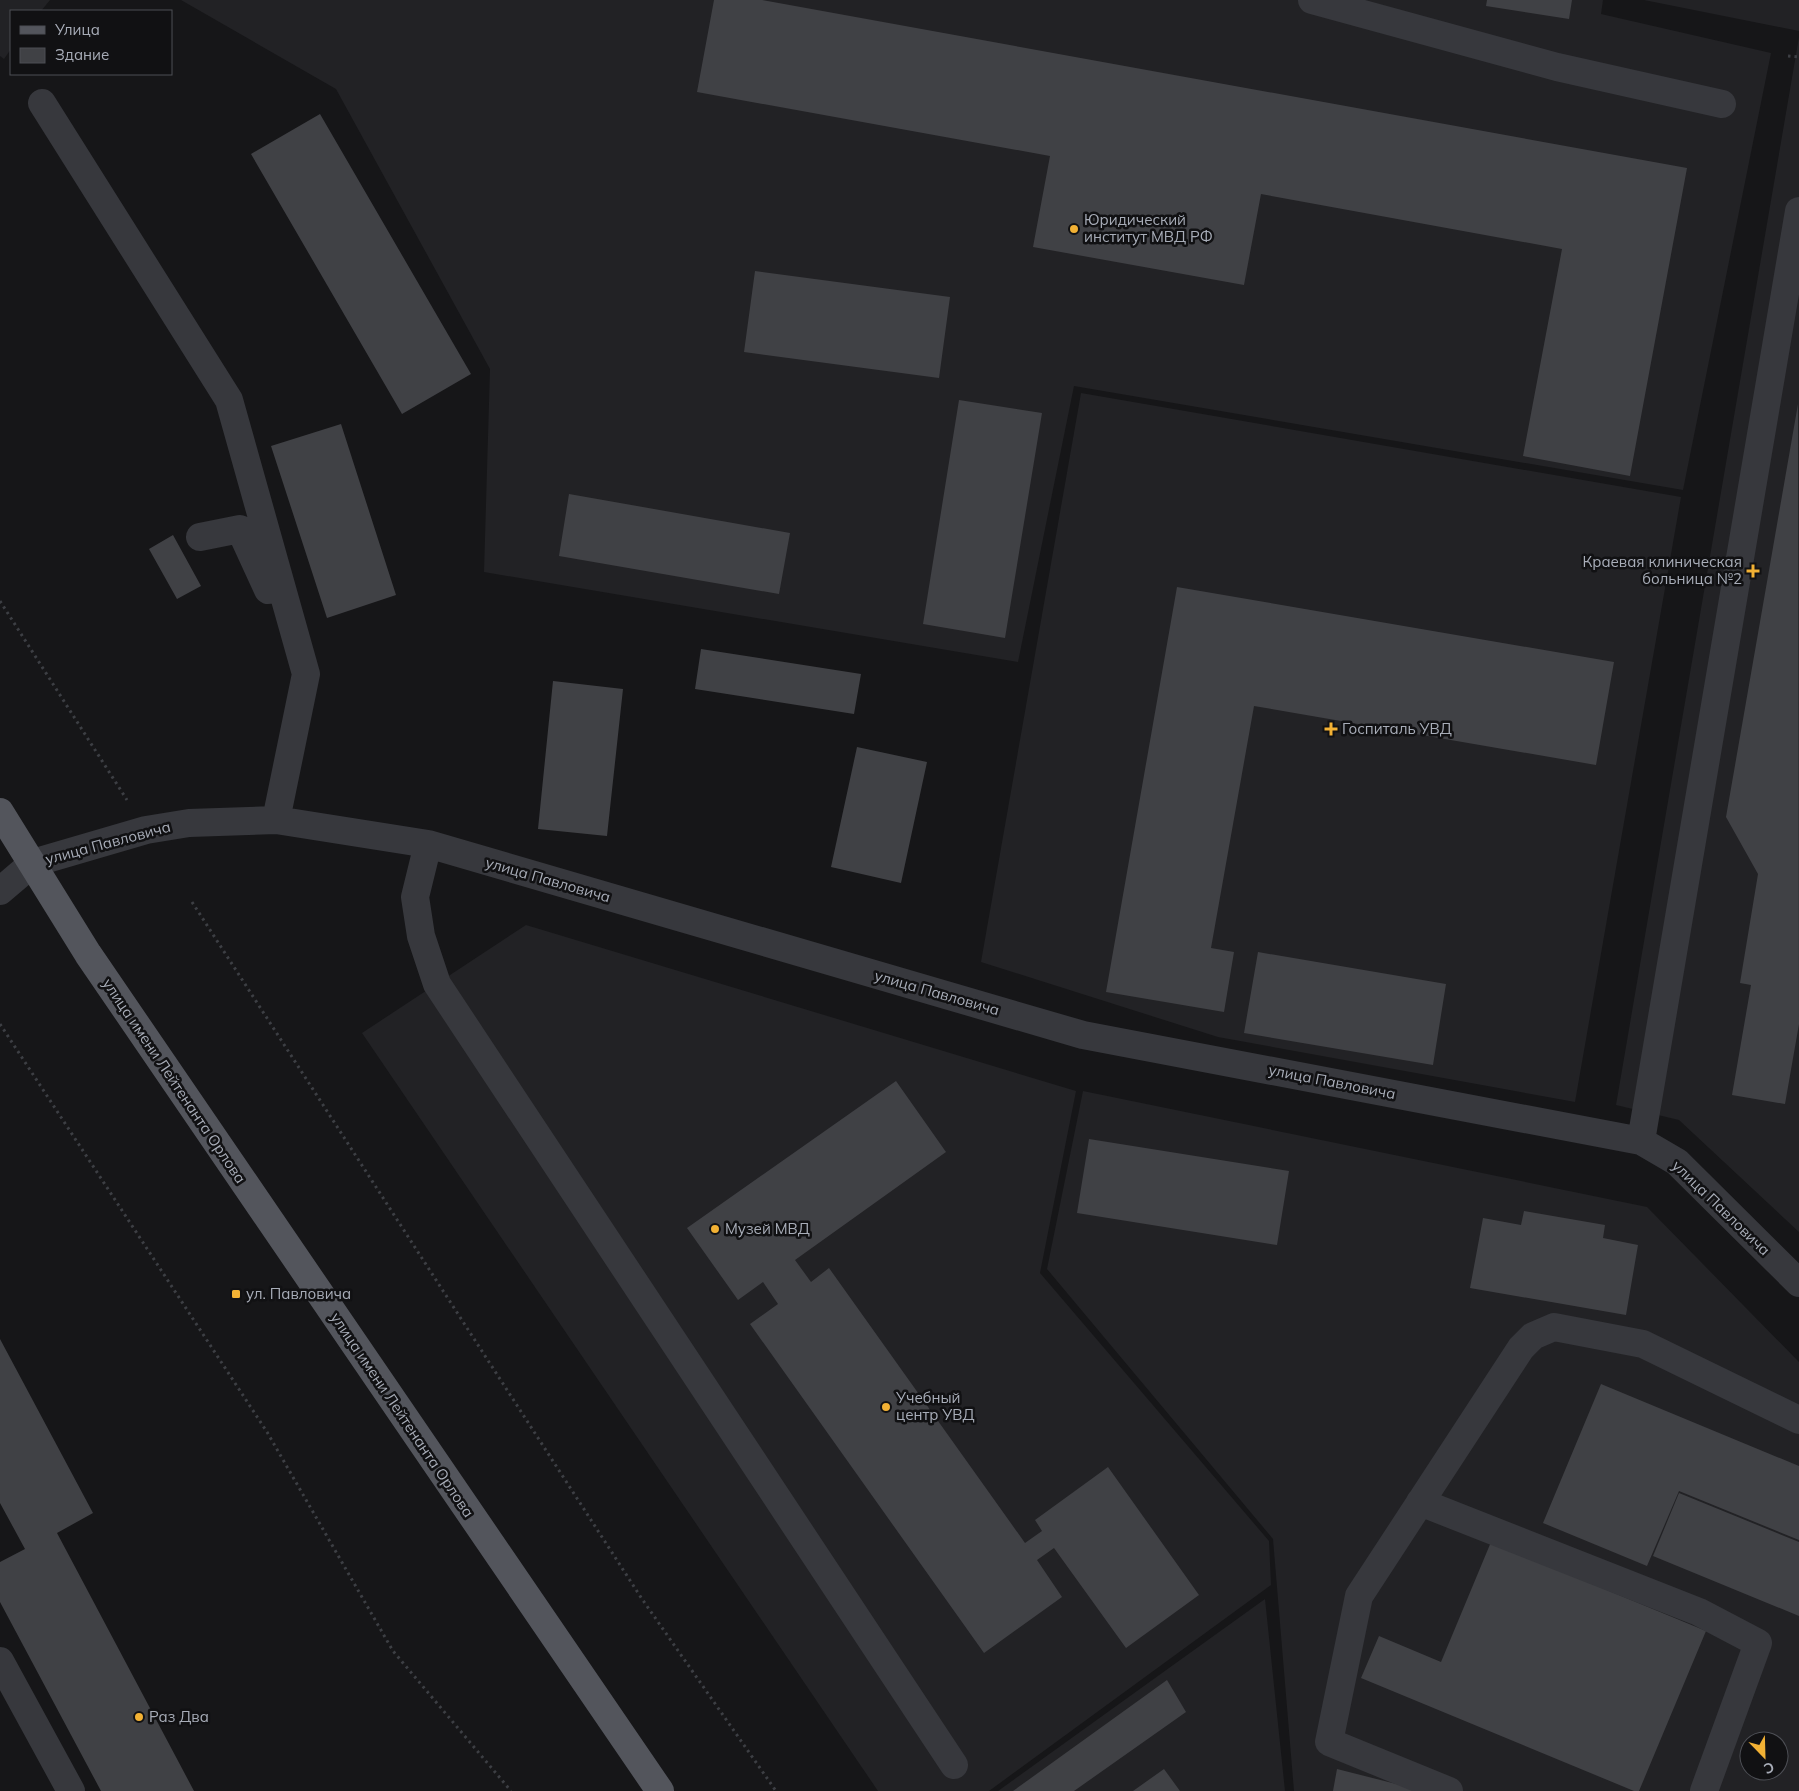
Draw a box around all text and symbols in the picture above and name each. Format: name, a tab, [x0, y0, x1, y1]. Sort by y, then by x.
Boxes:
legend	[10, 10, 172, 75]
text: Улица	[54, 20, 100, 39]
text: Здание	[55, 45, 109, 64]
place label: Юридический институт МВД РФ	[1084, 210, 1213, 246]
marker: Юридический институт МВД РФ	[1068, 223, 1080, 235]
place label: Краевая клиническая больница №2	[1582, 552, 1742, 588]
marker: Краевая клиническая больница №2	[1746, 564, 1760, 578]
place label: Госпиталь УВД	[1342, 719, 1452, 738]
marker: Госпиталь УВД	[1324, 722, 1338, 736]
street label: улица Павловича	[43, 817, 173, 868]
street label: улица Павловича	[484, 853, 613, 906]
street label: улица Павловича	[873, 966, 1002, 1019]
street label: улица имени Лейтенанта Орлова	[99, 975, 250, 1187]
street label: улица Павловича	[1267, 1060, 1397, 1103]
street label: улица Павловича	[1668, 1156, 1774, 1259]
place label: Музей МВД	[725, 1219, 810, 1238]
marker: Музей МВД	[709, 1223, 721, 1235]
place label: ул. Павловича	[246, 1284, 351, 1303]
marker: ул. Павловича	[230, 1288, 242, 1300]
street label: улица имени Лейтенанта Орлова	[327, 1309, 478, 1521]
place label: Учебный центр УВД	[895, 1388, 975, 1424]
marker: Учебный центр УВД	[880, 1401, 892, 1413]
place label: Раз Два	[149, 1707, 209, 1726]
marker: Раз Два	[133, 1711, 145, 1723]
north arrow	[1739, 1731, 1789, 1781]
text: С	[1761, 1758, 1777, 1778]

